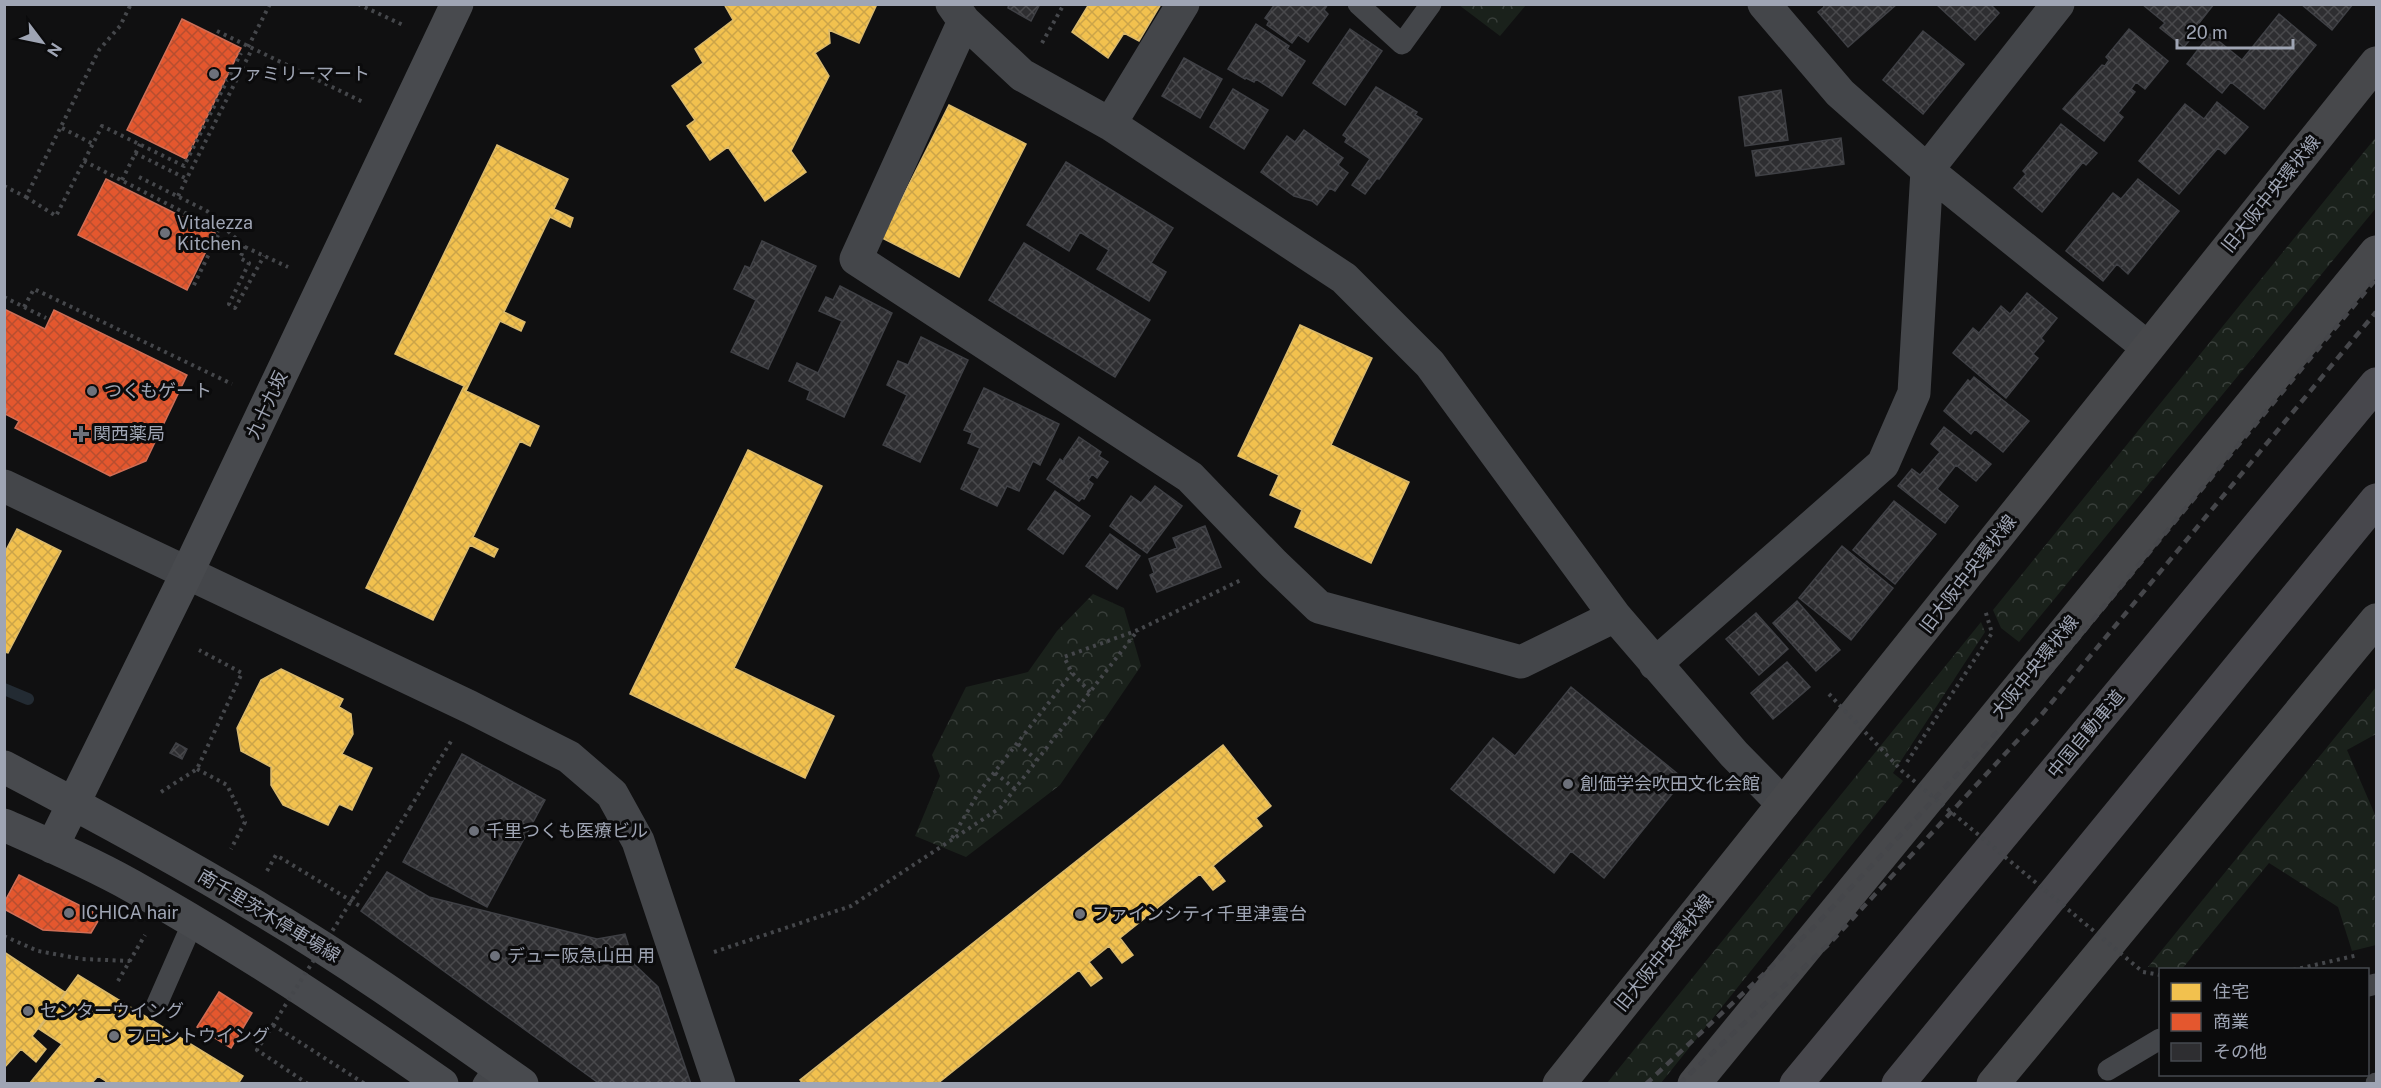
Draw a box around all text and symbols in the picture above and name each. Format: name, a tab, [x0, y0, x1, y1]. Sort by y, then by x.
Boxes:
north arrow	[12, 12, 72, 72]
scale bar	[2177, 12, 2292, 50]
text: 20 m	[2186, 22, 2228, 43]
text: N	[43, 39, 66, 60]
place label: ファミリーマート	[226, 63, 370, 84]
marker: ファミリーマート	[207, 67, 221, 81]
street label: 旧大阪中央環状線	[2217, 131, 2324, 256]
place label: Vitalezza Kitchen	[177, 212, 253, 254]
marker: Vitalezza Kitchen	[158, 226, 172, 240]
street label: 九十九坂	[242, 368, 291, 442]
place label: つくもゲート	[104, 380, 212, 401]
marker: つくもゲート	[85, 384, 99, 398]
place label: 関西薬局	[93, 423, 165, 444]
marker: 関西薬局	[74, 427, 88, 441]
street label: 旧大阪中央環状線	[1915, 510, 2020, 637]
street label: 大阪中央環状線	[1987, 611, 2082, 722]
street label: 中国自動車道	[2043, 686, 2128, 782]
place label: 創価学会吹田文化会館	[1580, 773, 1760, 794]
marker: 創価学会吹田文化会館	[1561, 777, 1575, 791]
place label: 千里つくも医療ビル	[486, 820, 648, 841]
marker: 千里つくも医療ビル	[467, 824, 481, 838]
street label: 南千里茨木停車場線	[194, 865, 344, 966]
street label: 旧大阪中央環状線	[1610, 890, 1717, 1015]
place label: ICHICA hair	[81, 902, 179, 923]
place label: ファインシティ千里津雲台	[1092, 903, 1307, 924]
marker: ICHICA hair	[62, 906, 76, 920]
marker: ファインシティ千里津雲台	[1073, 907, 1087, 921]
place label: デュー阪急山田 用	[507, 945, 655, 966]
marker: デュー阪急山田 用	[488, 949, 502, 963]
legend	[2159, 968, 2369, 1076]
text: 住宅	[2213, 981, 2249, 1002]
place label: センターウイング	[40, 1000, 184, 1021]
marker: センターウイング	[21, 1004, 35, 1018]
text: 商業	[2213, 1011, 2249, 1032]
place label: フロントウイング	[126, 1025, 270, 1046]
marker: フロントウイング	[107, 1029, 121, 1043]
text: その他	[2213, 1041, 2267, 1062]

